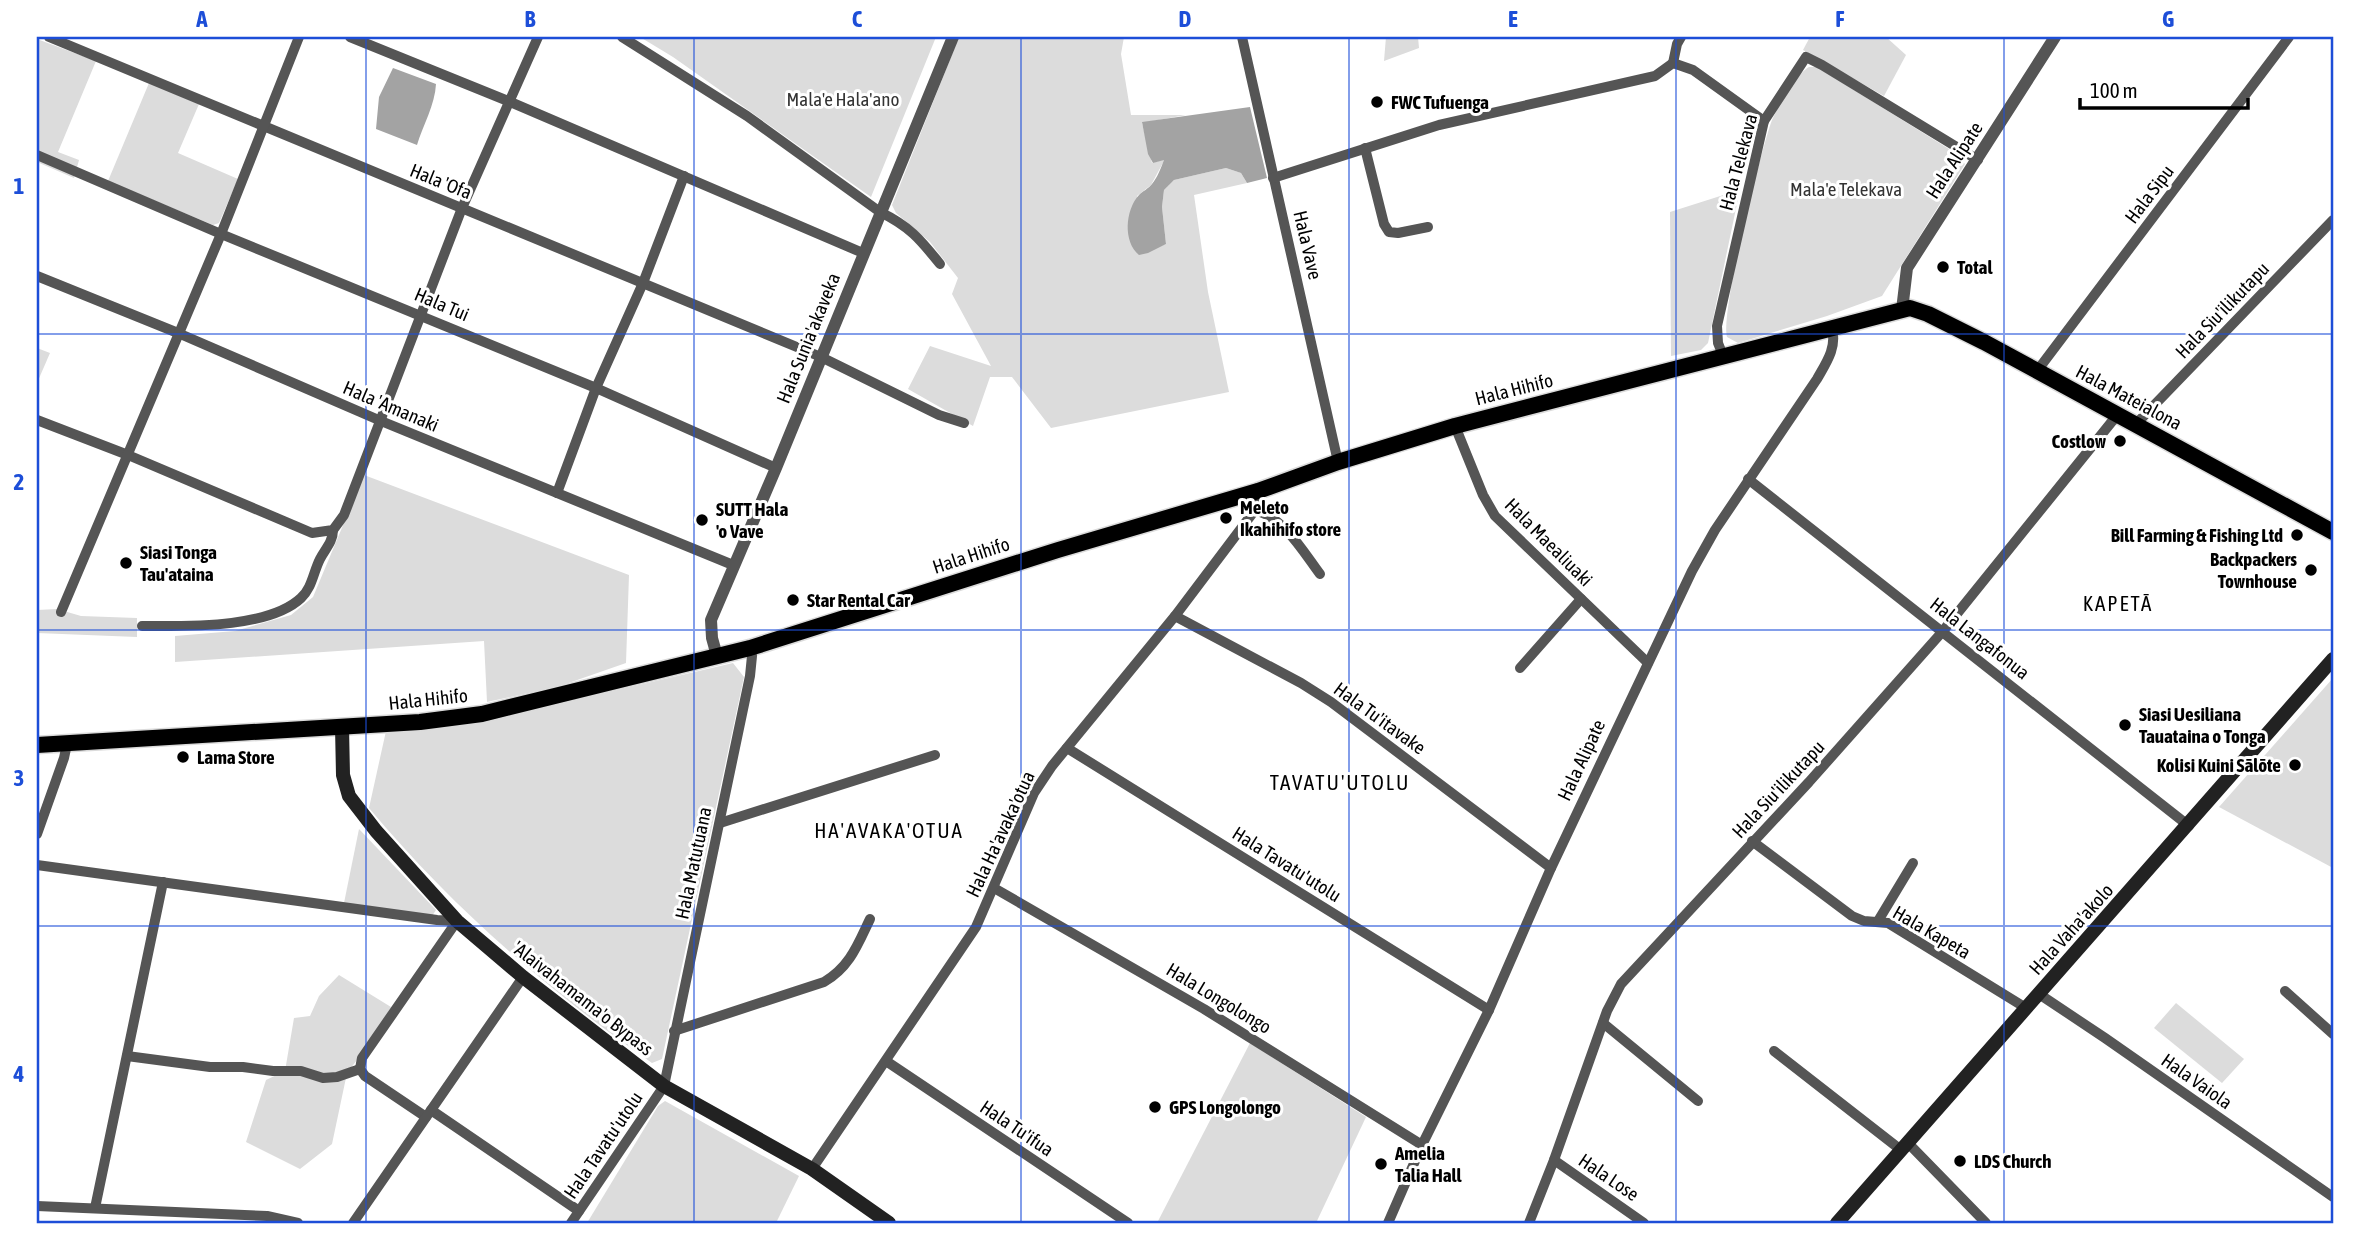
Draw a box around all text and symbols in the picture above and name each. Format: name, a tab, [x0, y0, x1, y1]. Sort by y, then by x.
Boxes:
text: A	[195, 6, 208, 32]
text: B	[525, 6, 536, 32]
text: C	[852, 6, 863, 32]
text: D	[1179, 6, 1192, 32]
text: E	[1508, 6, 1518, 32]
text: F	[1835, 6, 1845, 32]
text: G	[2162, 6, 2174, 32]
scale bar	[2080, 66, 2248, 110]
text: 100 m	[2090, 78, 2138, 102]
park label: Mala'e Hala'ano	[787, 88, 899, 110]
place label: FWC Tufuenga	[1391, 91, 1489, 113]
marker: FWC Tufuenga	[1369, 94, 1385, 110]
street label: Hala Telekava	[1715, 111, 1761, 213]
street label: Hala Alipate	[1921, 118, 1987, 202]
street label: Hala 'Ofa	[407, 159, 475, 203]
street label: Hala Sipu	[2120, 161, 2178, 227]
text: 1	[14, 173, 25, 199]
park label: Mala'e Telekava	[1790, 178, 1902, 200]
street label: Hala Vave	[1289, 208, 1327, 282]
place label: Total	[1957, 256, 1993, 278]
street label: Hala Siu'ilikutapu	[2171, 257, 2273, 363]
marker: Total	[1935, 259, 1951, 275]
street label: Hala Sunia'akaveka	[772, 270, 844, 406]
street label: Hala Tui	[411, 283, 473, 325]
street label: Hala Mateialona	[2072, 360, 2186, 434]
street label: Hala Hihifo	[1473, 369, 1555, 409]
street label: Hala 'Amanaki	[340, 376, 442, 436]
place label: Costlow	[2051, 430, 2107, 452]
marker: Costlow	[2112, 433, 2128, 449]
text: 2	[14, 469, 24, 495]
street label: Hala Maealiuaki	[1501, 494, 1597, 590]
place label: Meleto Ikahihifo store	[1240, 496, 1342, 540]
place label: SUTT Hala 'o Vave	[716, 498, 788, 542]
marker: Meleto Ikahihifo store	[1218, 510, 1234, 526]
marker: SUTT Hala 'o Vave	[694, 512, 710, 528]
place label: Bill Farming & Fishing Ltd	[2111, 524, 2283, 546]
marker: Bill Farming & Fishing Ltd	[2289, 527, 2305, 543]
street label: Hala Hihifo	[930, 532, 1012, 578]
place label: Siasi Tonga Tau'ataina	[140, 541, 217, 585]
place label: Backpackers Townhouse	[2210, 548, 2297, 592]
marker: Siasi Tonga Tau'ataina	[118, 555, 134, 571]
marker: Backpackers Townhouse	[2303, 562, 2319, 578]
place label: Star Rental Car	[807, 589, 910, 611]
district label: KAPETĀ	[2083, 591, 2153, 615]
marker: Star Rental Car	[785, 592, 801, 608]
street label: Hala Langafonua	[1926, 592, 2034, 684]
street label: Hala Tu'itavake	[1330, 677, 1430, 759]
street label: Hala Hihifo	[387, 684, 469, 714]
place label: Siasi Uesiliana Tauataina o Tonga	[2139, 703, 2266, 747]
street label: Hala Alipate	[1553, 716, 1609, 804]
marker: Siasi Uesiliana Tauataina o Tonga	[2117, 717, 2133, 733]
street label: Hala Siu'ilikutapu	[1727, 736, 1829, 842]
place label: Lama Store	[197, 746, 275, 768]
marker: Lama Store	[175, 749, 191, 765]
place label: Kolisi Kuini Sālōte	[2157, 754, 2281, 776]
marker: Kolisi Kuini Sālōte	[2287, 757, 2303, 773]
text: 3	[14, 765, 24, 791]
street label: Hala Ha'avaka'otua	[961, 767, 1039, 901]
district label: TAVATU'UTOLU	[1270, 770, 1410, 794]
street label: Hala Matutuana	[670, 805, 716, 921]
district label: HA'AVAKA'OTUA	[814, 818, 964, 842]
street label: Hala Tavatu'utolu	[1229, 822, 1345, 906]
street label: Hala Vaha'akolo	[2024, 879, 2118, 979]
street label: Hala Kapeta	[1889, 901, 1975, 963]
street label: 'Alaivahamama'o Bypass	[508, 936, 658, 1060]
street label: Hala Longolongo	[1163, 958, 1275, 1038]
street label: Hala Vaiola	[2157, 1049, 2237, 1113]
text: 4	[13, 1061, 25, 1087]
street label: Hala Tavatu'utolu	[559, 1087, 647, 1203]
street label: Hala Tu'ifua	[976, 1095, 1058, 1161]
place label: GPS Longolongo	[1169, 1096, 1281, 1118]
marker: GPS Longolongo	[1147, 1099, 1163, 1115]
place label: Amelia Talia Hall	[1394, 1142, 1463, 1186]
street label: Hala Lose	[1575, 1149, 1643, 1205]
place label: LDS Church	[1974, 1150, 2051, 1172]
marker: LDS Church	[1952, 1153, 1968, 1169]
marker: Amelia Talia Hall	[1373, 1156, 1389, 1172]

